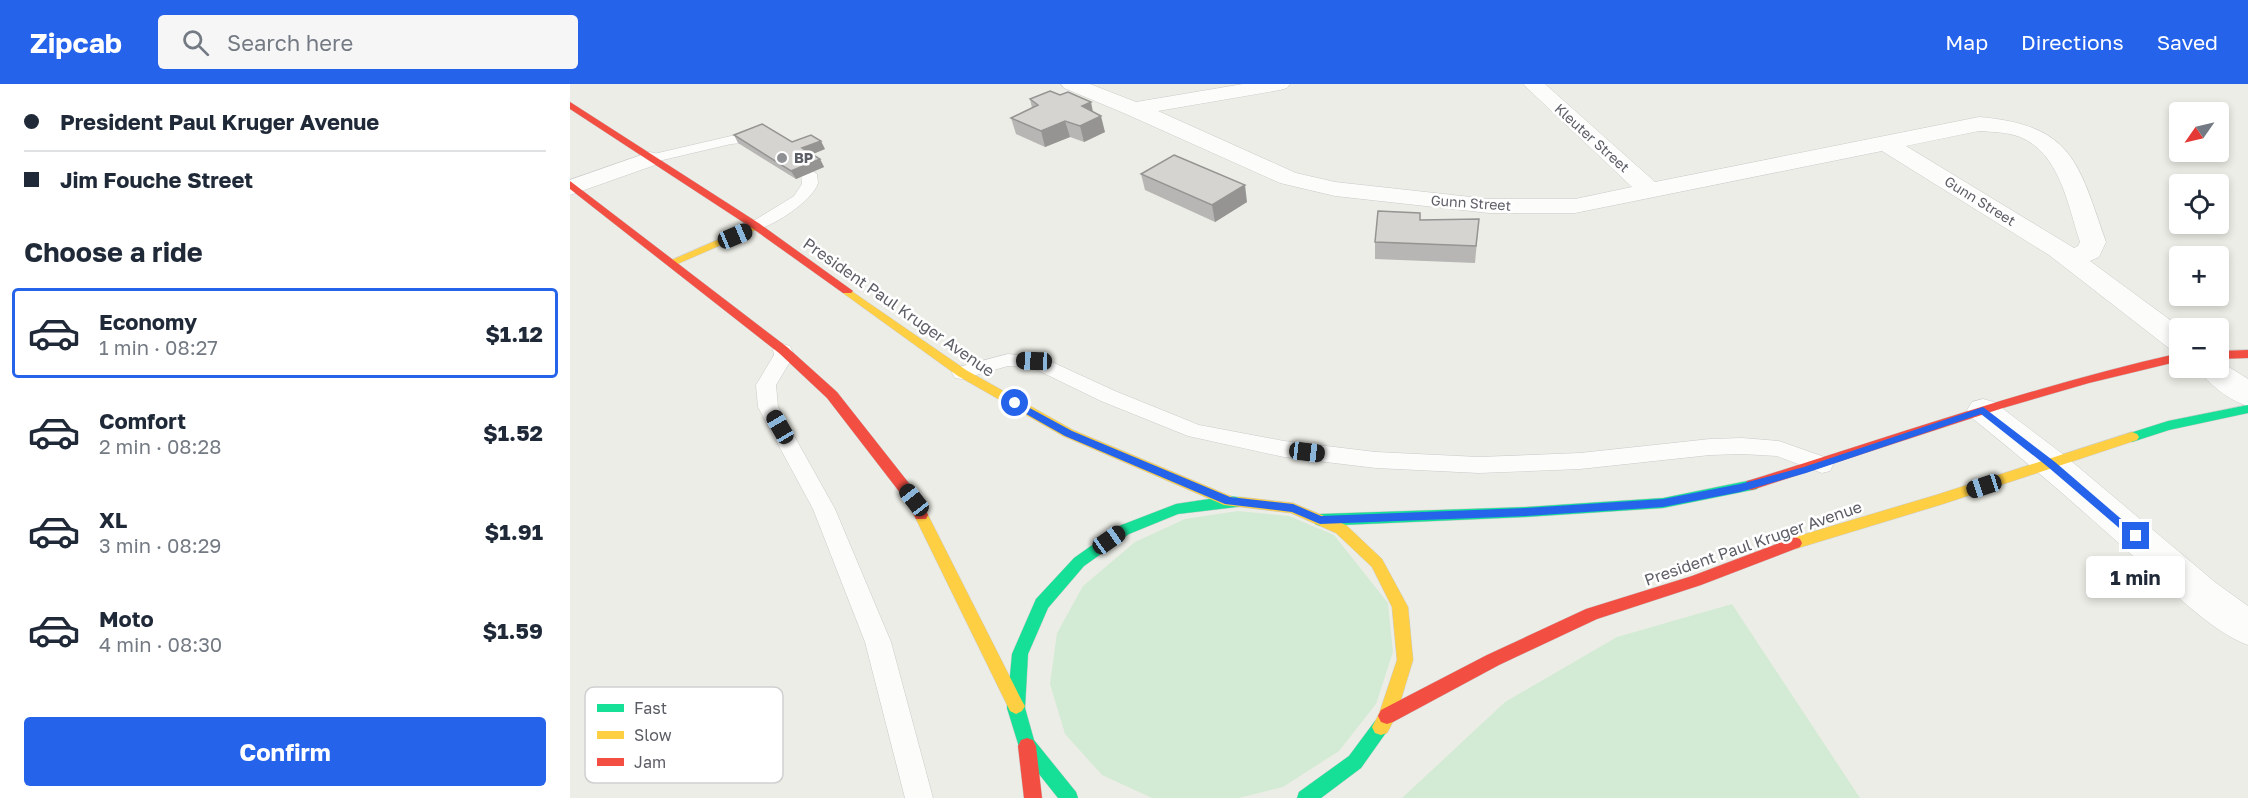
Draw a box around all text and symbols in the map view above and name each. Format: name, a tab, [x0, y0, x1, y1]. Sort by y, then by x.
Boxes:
search box	[158, 15, 578, 69]
text: Zipcab	[30, 26, 122, 59]
icon: search	[179, 26, 212, 59]
text: Search here	[227, 29, 353, 56]
text: Map	[1945, 29, 1988, 55]
text: Directions	[2021, 29, 2124, 55]
text: Saved	[2157, 29, 2218, 55]
street label: Kleuter Street	[1552, 100, 1633, 176]
north arrow	[2169, 102, 2229, 162]
map controls	[2169, 102, 2229, 378]
text: President Paul Kruger Avenue	[60, 108, 379, 135]
place label: BP	[794, 149, 813, 166]
marker: BP	[775, 151, 789, 165]
text: Jim Fouche Street	[60, 166, 253, 193]
street label: Gunn Street	[1942, 172, 2019, 229]
button: locate	[2169, 174, 2229, 234]
street label: Gunn Street	[1430, 191, 1512, 214]
car	[715, 221, 755, 251]
street label: President Paul Kruger Avenue	[800, 233, 998, 381]
text: Choose a ride	[24, 236, 203, 268]
button: +	[2169, 246, 2229, 306]
icon: car	[27, 306, 81, 360]
text: Economy	[99, 308, 197, 335]
button: −	[2169, 318, 2229, 378]
text: $1.12	[485, 320, 543, 347]
text: 1 min · 08:27	[99, 335, 218, 359]
car	[1016, 351, 1052, 371]
route start	[1001, 389, 1028, 416]
icon: car	[27, 405, 81, 459]
text: Comfort	[99, 407, 186, 434]
car	[763, 407, 797, 447]
text: $1.52	[483, 419, 543, 446]
text: 2 min · 08:28	[99, 434, 221, 458]
car	[1288, 441, 1326, 463]
car	[1964, 472, 2004, 500]
car	[896, 480, 932, 520]
street label: President Paul Kruger Avenue	[1642, 496, 1864, 590]
icon: car	[27, 504, 81, 558]
text: XL	[99, 506, 127, 533]
text: $1.91	[485, 518, 543, 545]
car	[1089, 522, 1129, 558]
route end	[2122, 522, 2149, 549]
text: 3 min · 08:29	[99, 533, 221, 557]
callout: 1 min	[2086, 557, 2186, 599]
text: 1 min	[2110, 565, 2161, 589]
icon: car	[27, 603, 81, 657]
text: Moto	[99, 605, 154, 632]
text: $1.59	[482, 617, 543, 644]
text: 4 min · 08:30	[99, 632, 222, 656]
legend	[585, 687, 783, 783]
text: Fast	[634, 698, 667, 718]
button: Confirm	[24, 717, 546, 786]
text: Slow	[634, 725, 672, 745]
text: Jam	[634, 752, 666, 772]

